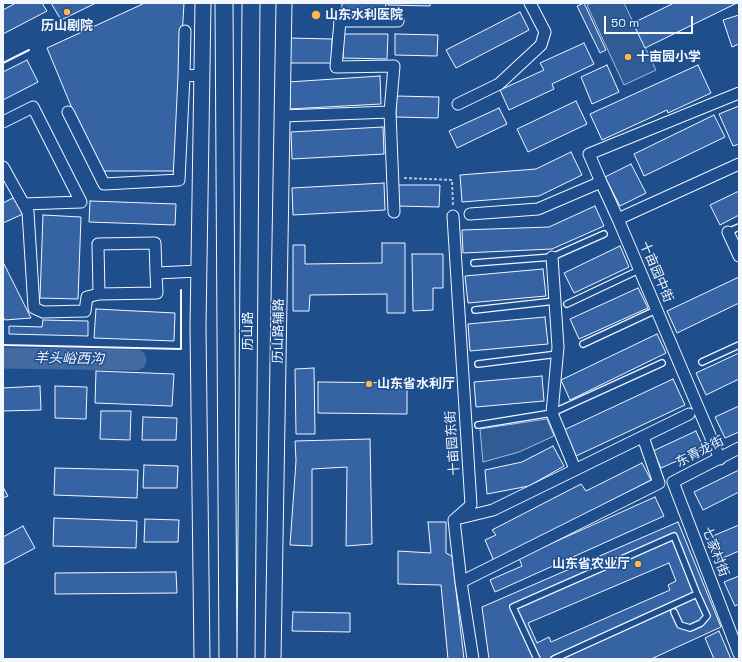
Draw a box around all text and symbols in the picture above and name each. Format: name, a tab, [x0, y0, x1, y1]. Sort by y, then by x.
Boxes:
marker: 历山剧院	[62, 7, 72, 17]
place label: 山东水利医院	[325, 7, 403, 23]
scale bar	[606, 8, 695, 34]
marker: 山东水利医院	[310, 9, 322, 21]
text: 50 m	[611, 15, 639, 31]
place label: 历山剧院	[41, 18, 93, 34]
place label: 十亩园小学	[636, 49, 701, 65]
marker: 十亩园小学	[623, 52, 633, 62]
street label: 十亩园中街	[636, 239, 676, 305]
street label: 历山路辅路	[271, 298, 287, 364]
street label: 历山路	[240, 312, 256, 350]
water label: 羊头峪西沟	[34, 350, 104, 368]
place label: 山东省水利厅	[377, 376, 455, 392]
marker: 山东省水利厅	[364, 379, 374, 389]
street label: 十亩园东街	[443, 410, 463, 476]
street label: 东青龙街	[673, 433, 727, 471]
street label: 七家村街	[698, 525, 732, 579]
place label: 山东省农业厅	[552, 556, 630, 572]
marker: 山东省农业厅	[633, 559, 643, 569]

